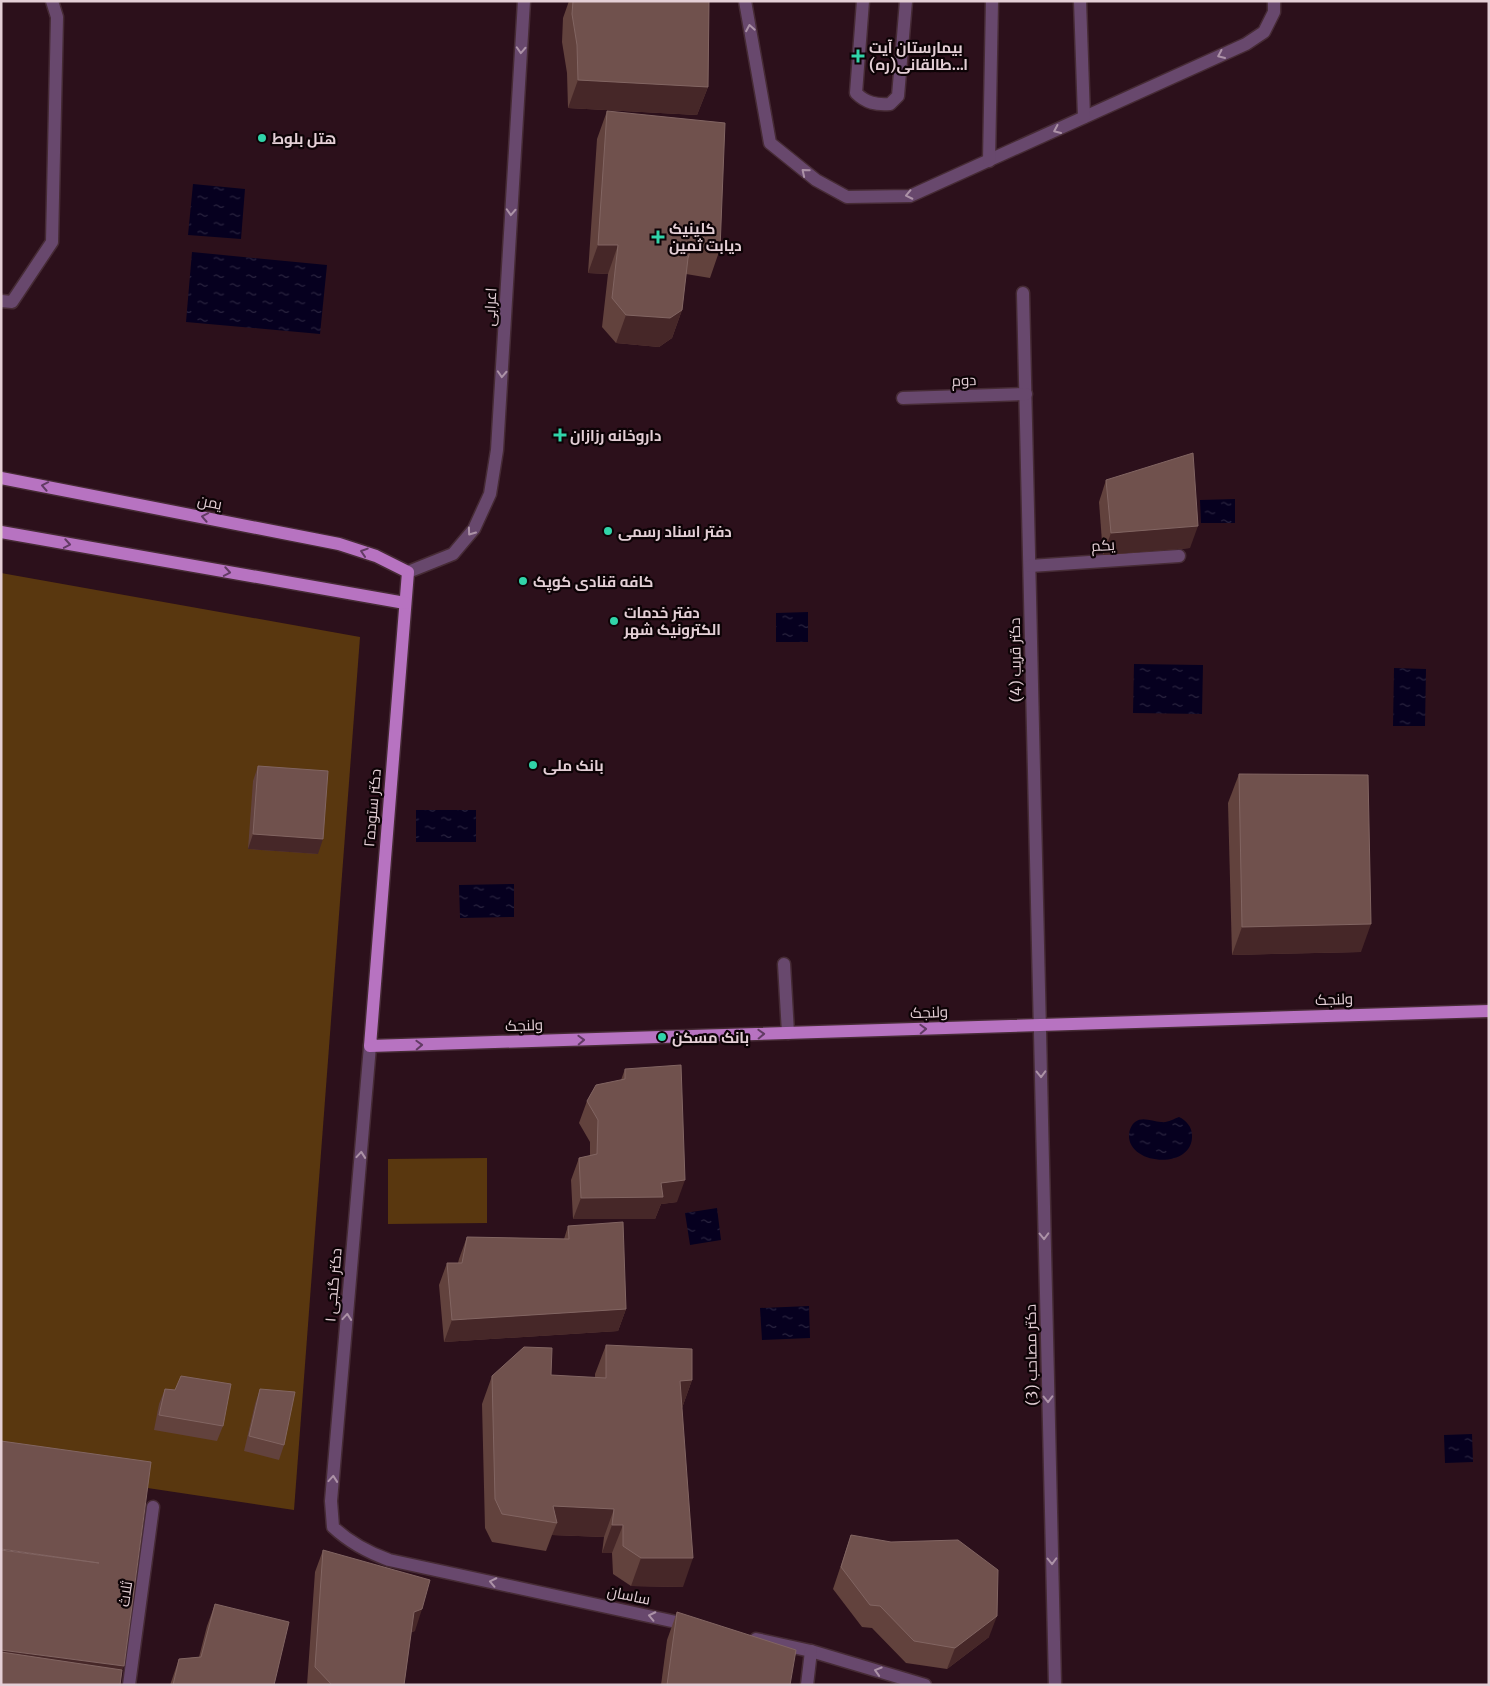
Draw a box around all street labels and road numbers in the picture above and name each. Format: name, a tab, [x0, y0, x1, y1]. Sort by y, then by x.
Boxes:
street label: اعرابی	[479, 287, 501, 327]
street label: دوم	[951, 370, 977, 391]
street label: یمن	[196, 490, 224, 515]
street label: یکم	[1090, 535, 1116, 556]
street label: دکتر قریب (4)	[1005, 618, 1025, 702]
street label: دکتر ستوده۲	[359, 768, 385, 848]
street label: ولنجک	[1315, 989, 1353, 1009]
street label: ولنجک	[910, 1002, 948, 1022]
street label: ولنجک	[505, 1015, 543, 1035]
street label: دکتر گنجی ۱	[320, 1247, 347, 1323]
street label: دکتر مصاحب (3)	[1021, 1304, 1041, 1406]
street label: ثلاث	[114, 1580, 136, 1608]
street label: ساسان	[605, 1581, 652, 1610]

